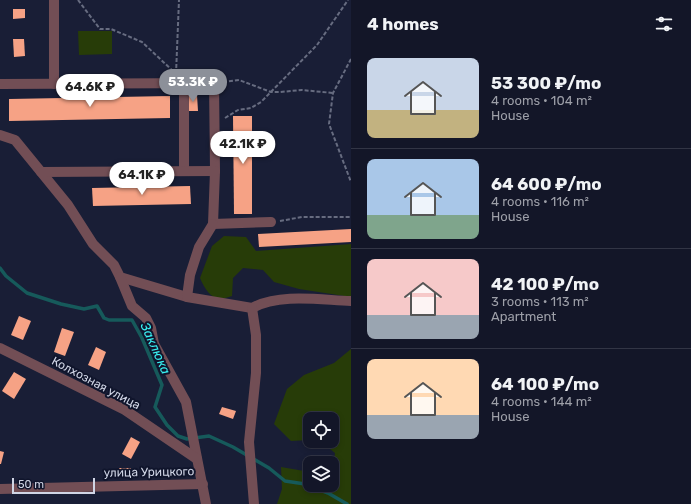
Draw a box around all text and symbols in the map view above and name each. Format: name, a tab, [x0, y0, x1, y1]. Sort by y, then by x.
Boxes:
icon: filters	[653, 13, 675, 35]
text: 4 homes	[367, 14, 439, 34]
pin: 53.3K ₽	[156, 69, 230, 103]
text: 53 300 ₽/mo	[491, 73, 601, 93]
pin: 64.6K ₽	[53, 74, 127, 108]
text: 53.3K ₽	[168, 74, 218, 89]
icon: home	[399, 74, 447, 122]
text: 64.6K ₽	[65, 79, 115, 94]
text: 4 rooms · 104 m²	[491, 93, 592, 108]
text: House	[491, 108, 529, 123]
pin: 42.1K ₽	[206, 131, 280, 165]
text: 42.1K ₽	[219, 136, 267, 151]
pin: 64.1K ₽	[105, 162, 179, 196]
text: 64.1K ₽	[118, 167, 166, 182]
text: 64 600 ₽/mo	[491, 174, 602, 194]
icon: home	[399, 175, 447, 223]
text: 4 rooms · 116 m²	[491, 194, 589, 209]
text: House	[491, 209, 529, 224]
text: 42 100 ₽/mo	[491, 274, 599, 294]
icon: home	[399, 275, 447, 323]
text: 3 rooms · 113 m²	[491, 294, 589, 309]
text: Apartment	[491, 309, 556, 324]
water label: Заклюка	[137, 319, 174, 377]
street label: Колхозная улица	[49, 354, 143, 412]
text: 64 100 ₽/mo	[491, 374, 599, 394]
icon: home	[399, 375, 447, 423]
text: 4 rooms · 144 m²	[491, 394, 592, 409]
text: House	[491, 409, 529, 424]
map controls	[303, 412, 339, 492]
button: locate	[303, 412, 339, 448]
button: layers	[303, 456, 339, 492]
street label: улица Урицкого	[103, 464, 195, 480]
scale bar	[12, 476, 95, 495]
text: 50 m	[18, 478, 44, 491]

